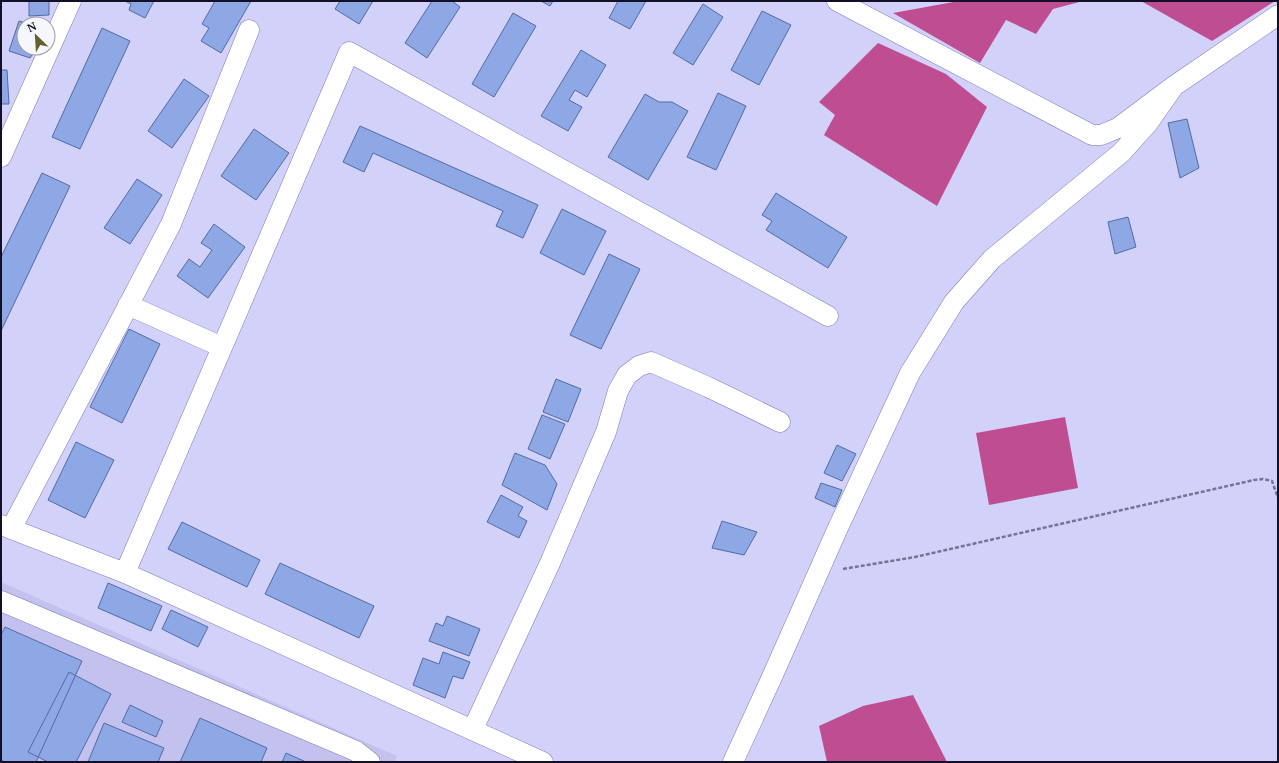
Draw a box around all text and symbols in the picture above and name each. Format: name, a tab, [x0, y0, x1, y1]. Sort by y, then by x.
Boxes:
north arrow	[16, 16, 56, 56]
text: N	[24, 18, 39, 35]

